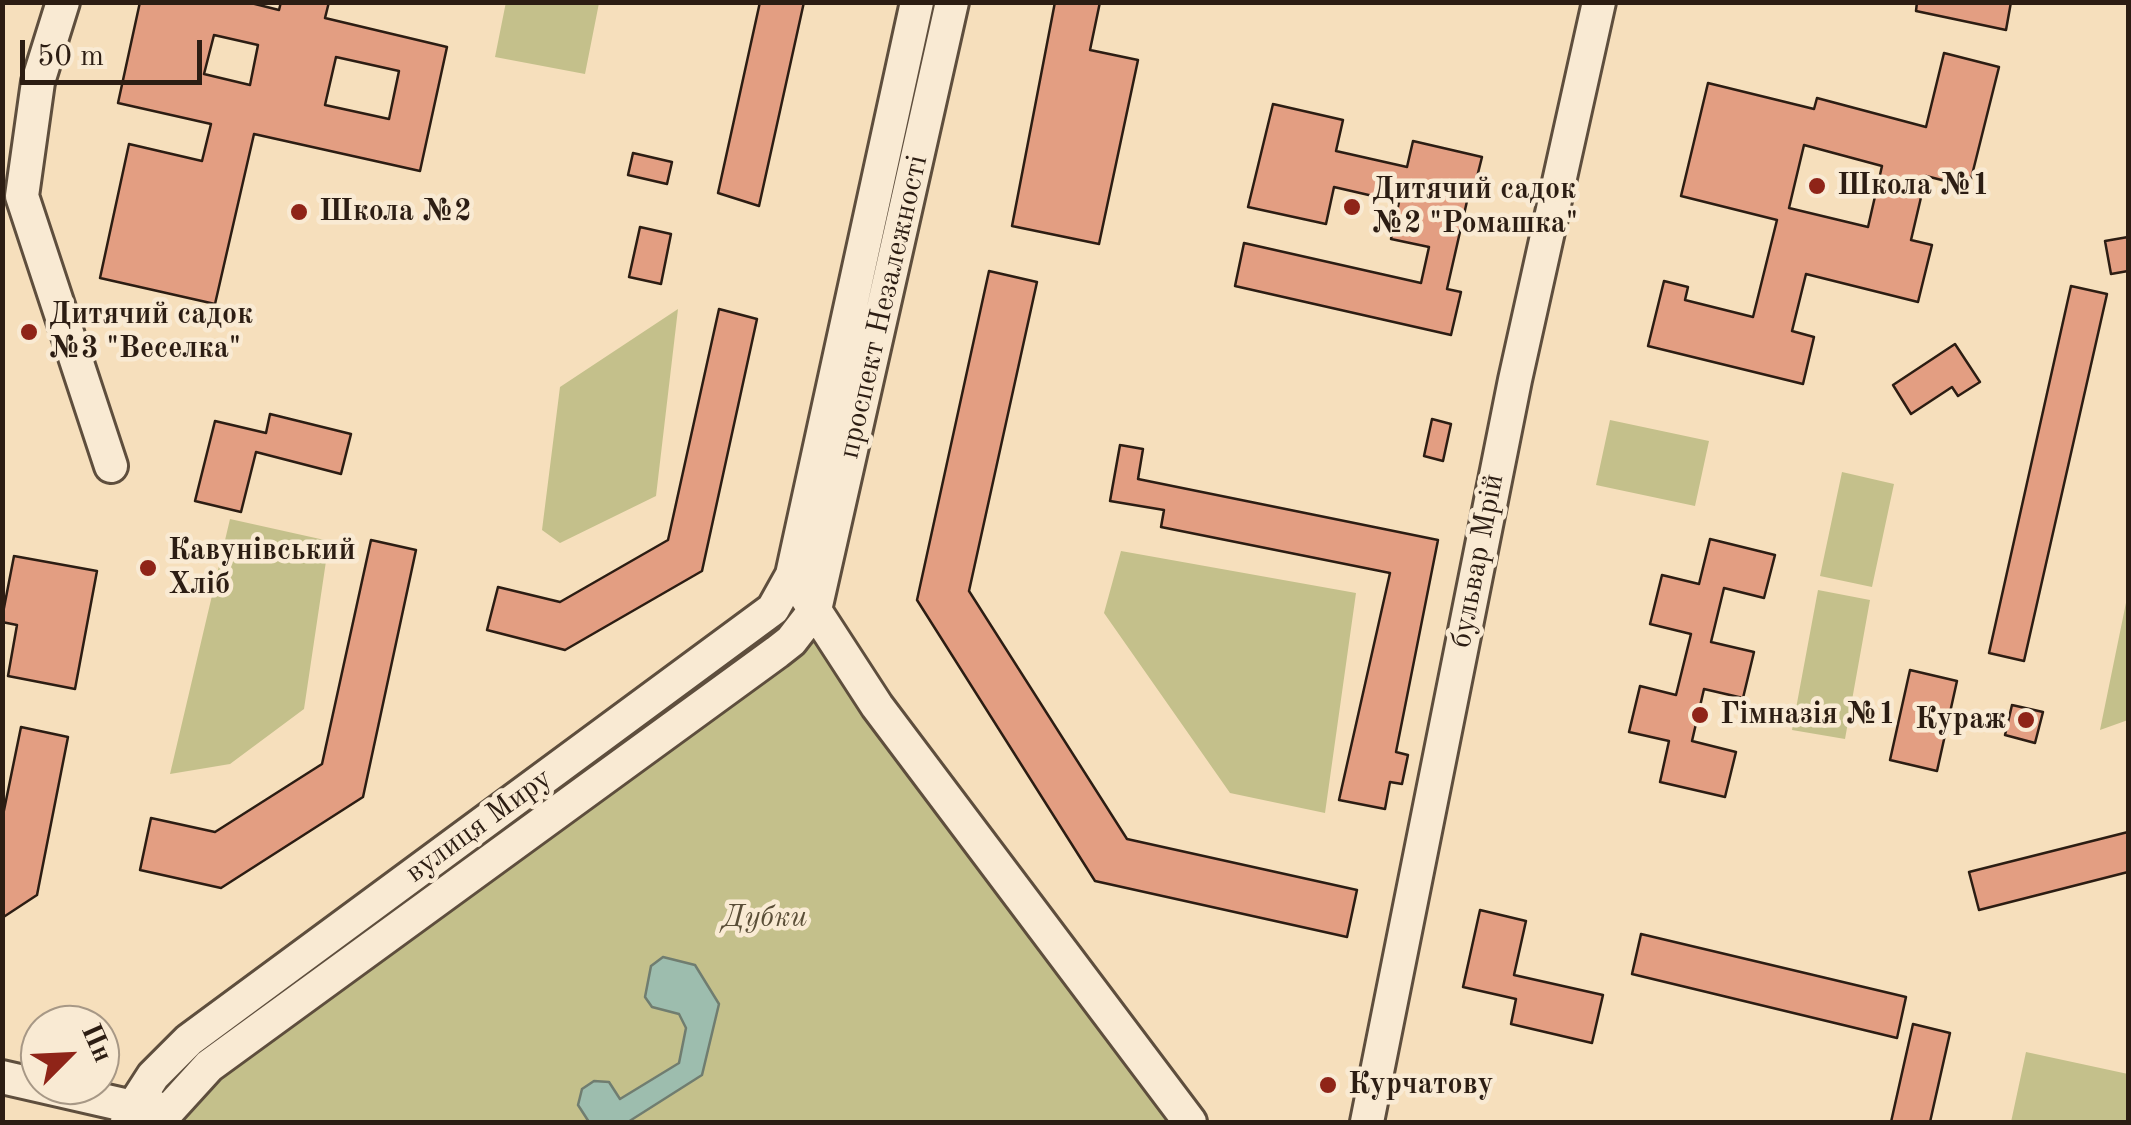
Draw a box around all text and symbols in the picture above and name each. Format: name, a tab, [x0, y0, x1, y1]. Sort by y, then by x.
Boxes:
scale bar	[25, 20, 208, 82]
text: 50 m	[37, 42, 104, 72]
street label: проспект Незалежності	[832, 152, 936, 462]
place label: Школа №1	[1837, 168, 1990, 204]
place label: Дитячий садок №2 "Ромашка"	[1372, 172, 1578, 242]
marker: Школа №1	[1806, 175, 1828, 197]
place label: Школа №2	[319, 194, 472, 230]
marker: Дитячий садок №2 "Ромашка"	[1341, 196, 1363, 218]
marker: Школа №2	[288, 201, 310, 223]
place label: Дитячий садок №3 "Веселка"	[49, 297, 253, 368]
marker: Дитячий садок №3 "Веселка"	[18, 321, 40, 343]
street label: бульвар Мрій	[1444, 471, 1512, 651]
place label: Кавунівський Хліб	[168, 533, 356, 604]
marker: Кавунівський Хліб	[137, 557, 159, 579]
place label: Гімназія №1	[1720, 697, 1896, 733]
place label: Кураж	[1915, 702, 2006, 738]
marker: Гімназія №1	[1689, 704, 1711, 726]
marker: Кураж	[2015, 709, 2037, 731]
street label: вулиця Миру	[399, 761, 559, 891]
park label: Дубки	[722, 900, 808, 936]
north arrow	[20, 1005, 120, 1105]
text: Пн	[75, 1020, 116, 1067]
place label: Курчатову	[1348, 1067, 1493, 1103]
marker: Курчатову	[1317, 1074, 1339, 1096]

